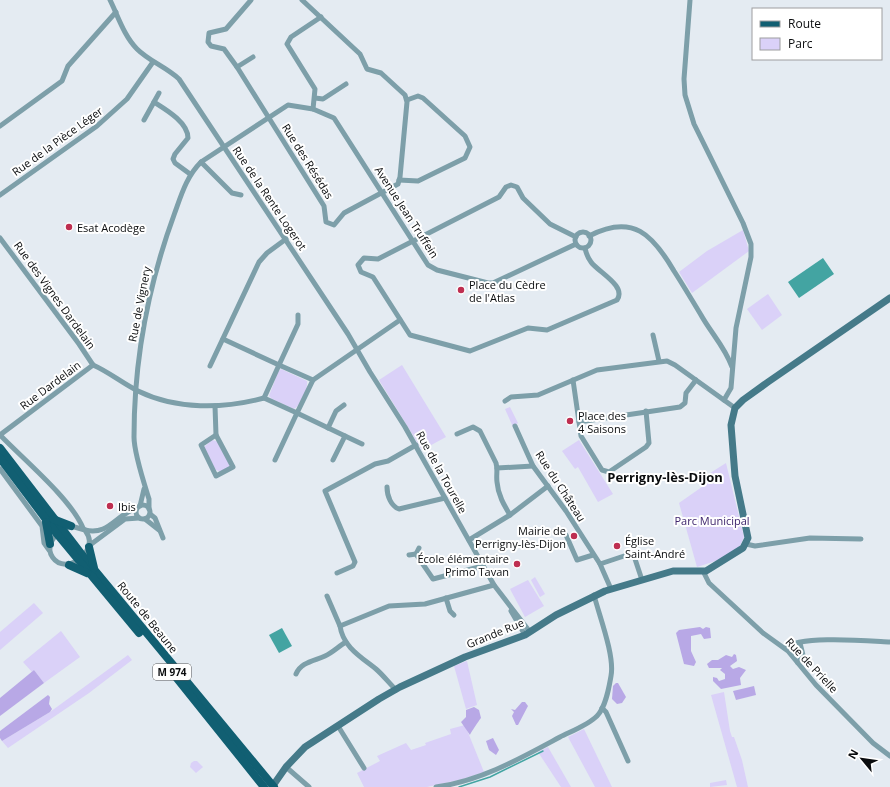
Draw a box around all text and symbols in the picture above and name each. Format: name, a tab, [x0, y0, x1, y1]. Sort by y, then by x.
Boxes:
legend	[752, 8, 882, 60]
text: Route	[788, 15, 821, 32]
text: Parc	[788, 35, 813, 52]
street label: Rue de la Pièce Léger	[9, 103, 106, 179]
street label: Rue des Résédas	[279, 121, 337, 201]
street label: Rue de la Rente Logerot	[230, 143, 310, 253]
street label: Avenue Jean Truffein	[372, 163, 442, 261]
place label: Esat Acodège	[77, 220, 145, 235]
marker: Esat Acodège	[64, 222, 74, 232]
street label: Rue des Vignes Dardelain	[11, 238, 99, 352]
street label: Rue de Vignery	[124, 265, 154, 343]
place label: Place du Cèdre de l'Atlas	[469, 277, 546, 305]
marker: Place du Cèdre de l'Atlas	[456, 285, 466, 295]
street label: Rue Dardelain	[17, 357, 83, 413]
place label: Place des 4 Saisons	[578, 408, 626, 436]
marker: Place des 4 Saisons	[565, 416, 575, 426]
street label: Rue de la Tourelle	[413, 428, 471, 516]
street label: Rue du Château	[532, 448, 590, 524]
district label: Perrigny-lès-Dijon	[607, 468, 723, 486]
place label: Ibis	[118, 499, 136, 514]
marker: Ibis	[105, 501, 115, 511]
park label: Parc Municipal	[674, 513, 750, 528]
place label: Mairie de Perrigny-lès-Dijon	[475, 523, 566, 551]
marker: Mairie de Perrigny-lès-Dijon	[569, 531, 579, 541]
place label: Église Saint-André	[625, 533, 685, 561]
marker: Église Saint-André	[612, 541, 622, 551]
place label: École élémentaire Primo Tavan	[417, 551, 509, 579]
marker: École élémentaire Primo Tavan	[512, 559, 522, 569]
street label: Route de Beaune	[115, 578, 181, 656]
street label: Grande Rue	[464, 615, 526, 651]
street label: Rue de Prielle	[783, 634, 841, 696]
road number: M 974	[153, 664, 191, 680]
north arrow	[842, 739, 882, 779]
text: N	[844, 746, 862, 761]

